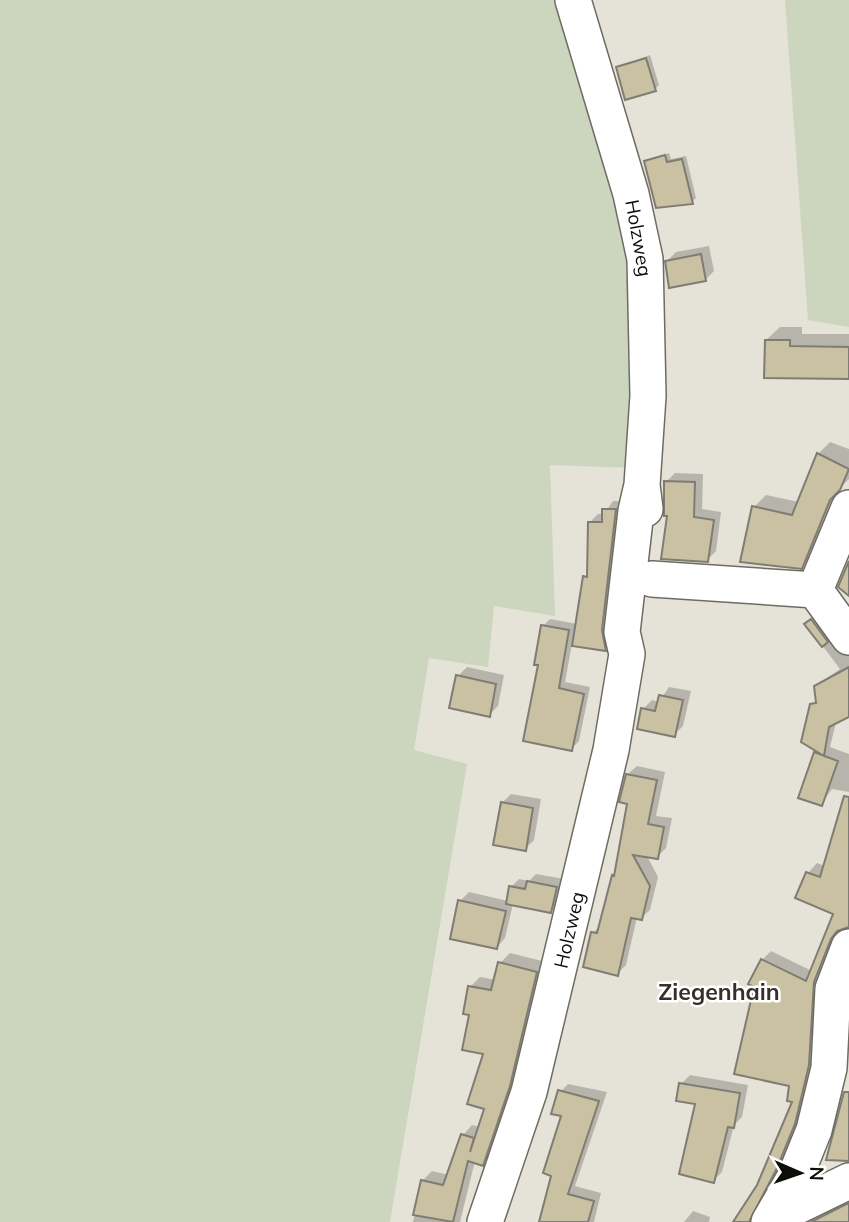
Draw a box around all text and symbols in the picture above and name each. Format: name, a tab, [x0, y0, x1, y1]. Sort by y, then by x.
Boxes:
street label: Holzweg	[620, 198, 658, 278]
street label: Holzweg	[549, 889, 589, 971]
district label: Ziegenhain	[658, 977, 780, 1006]
north arrow	[765, 1138, 835, 1208]
text: N	[805, 1166, 829, 1181]

